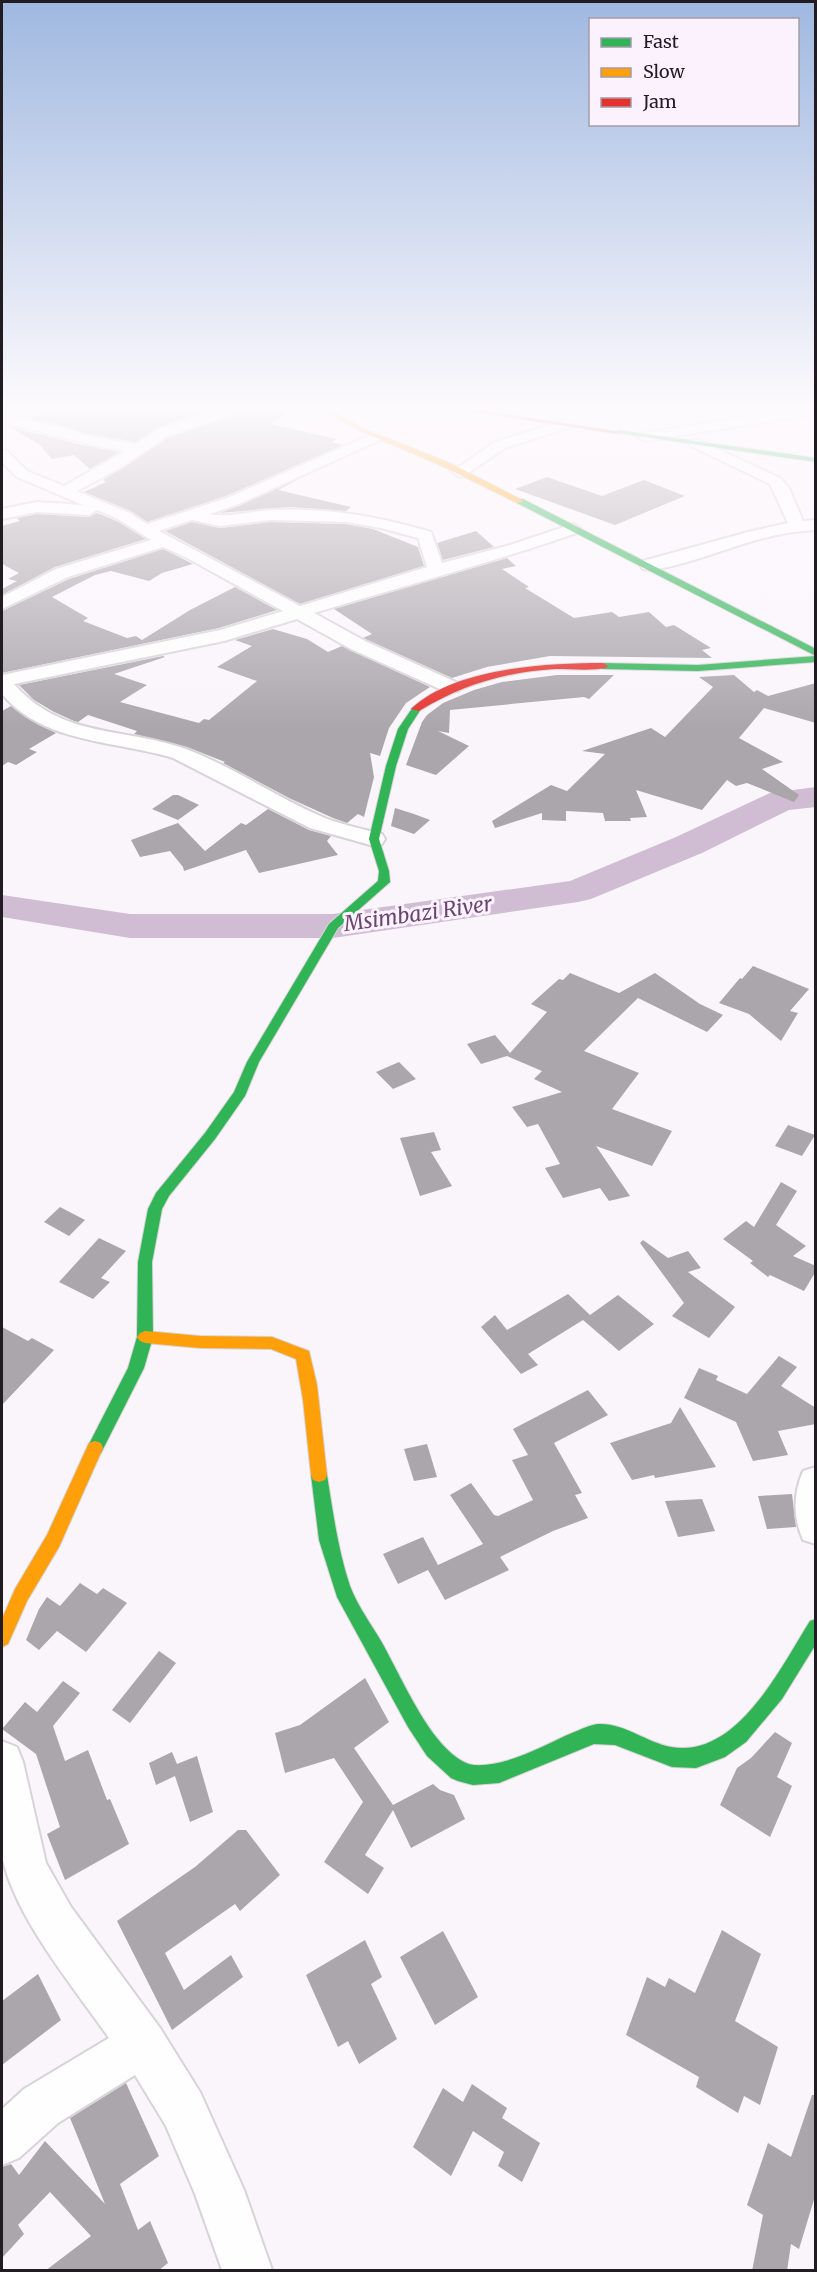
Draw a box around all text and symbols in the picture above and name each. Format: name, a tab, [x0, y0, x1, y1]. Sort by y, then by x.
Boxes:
legend	[589, 18, 799, 126]
text: Fast	[643, 30, 679, 53]
text: Slow	[643, 60, 686, 83]
text: Jam	[642, 90, 677, 113]
water label: Msimbazi River	[341, 890, 494, 937]

